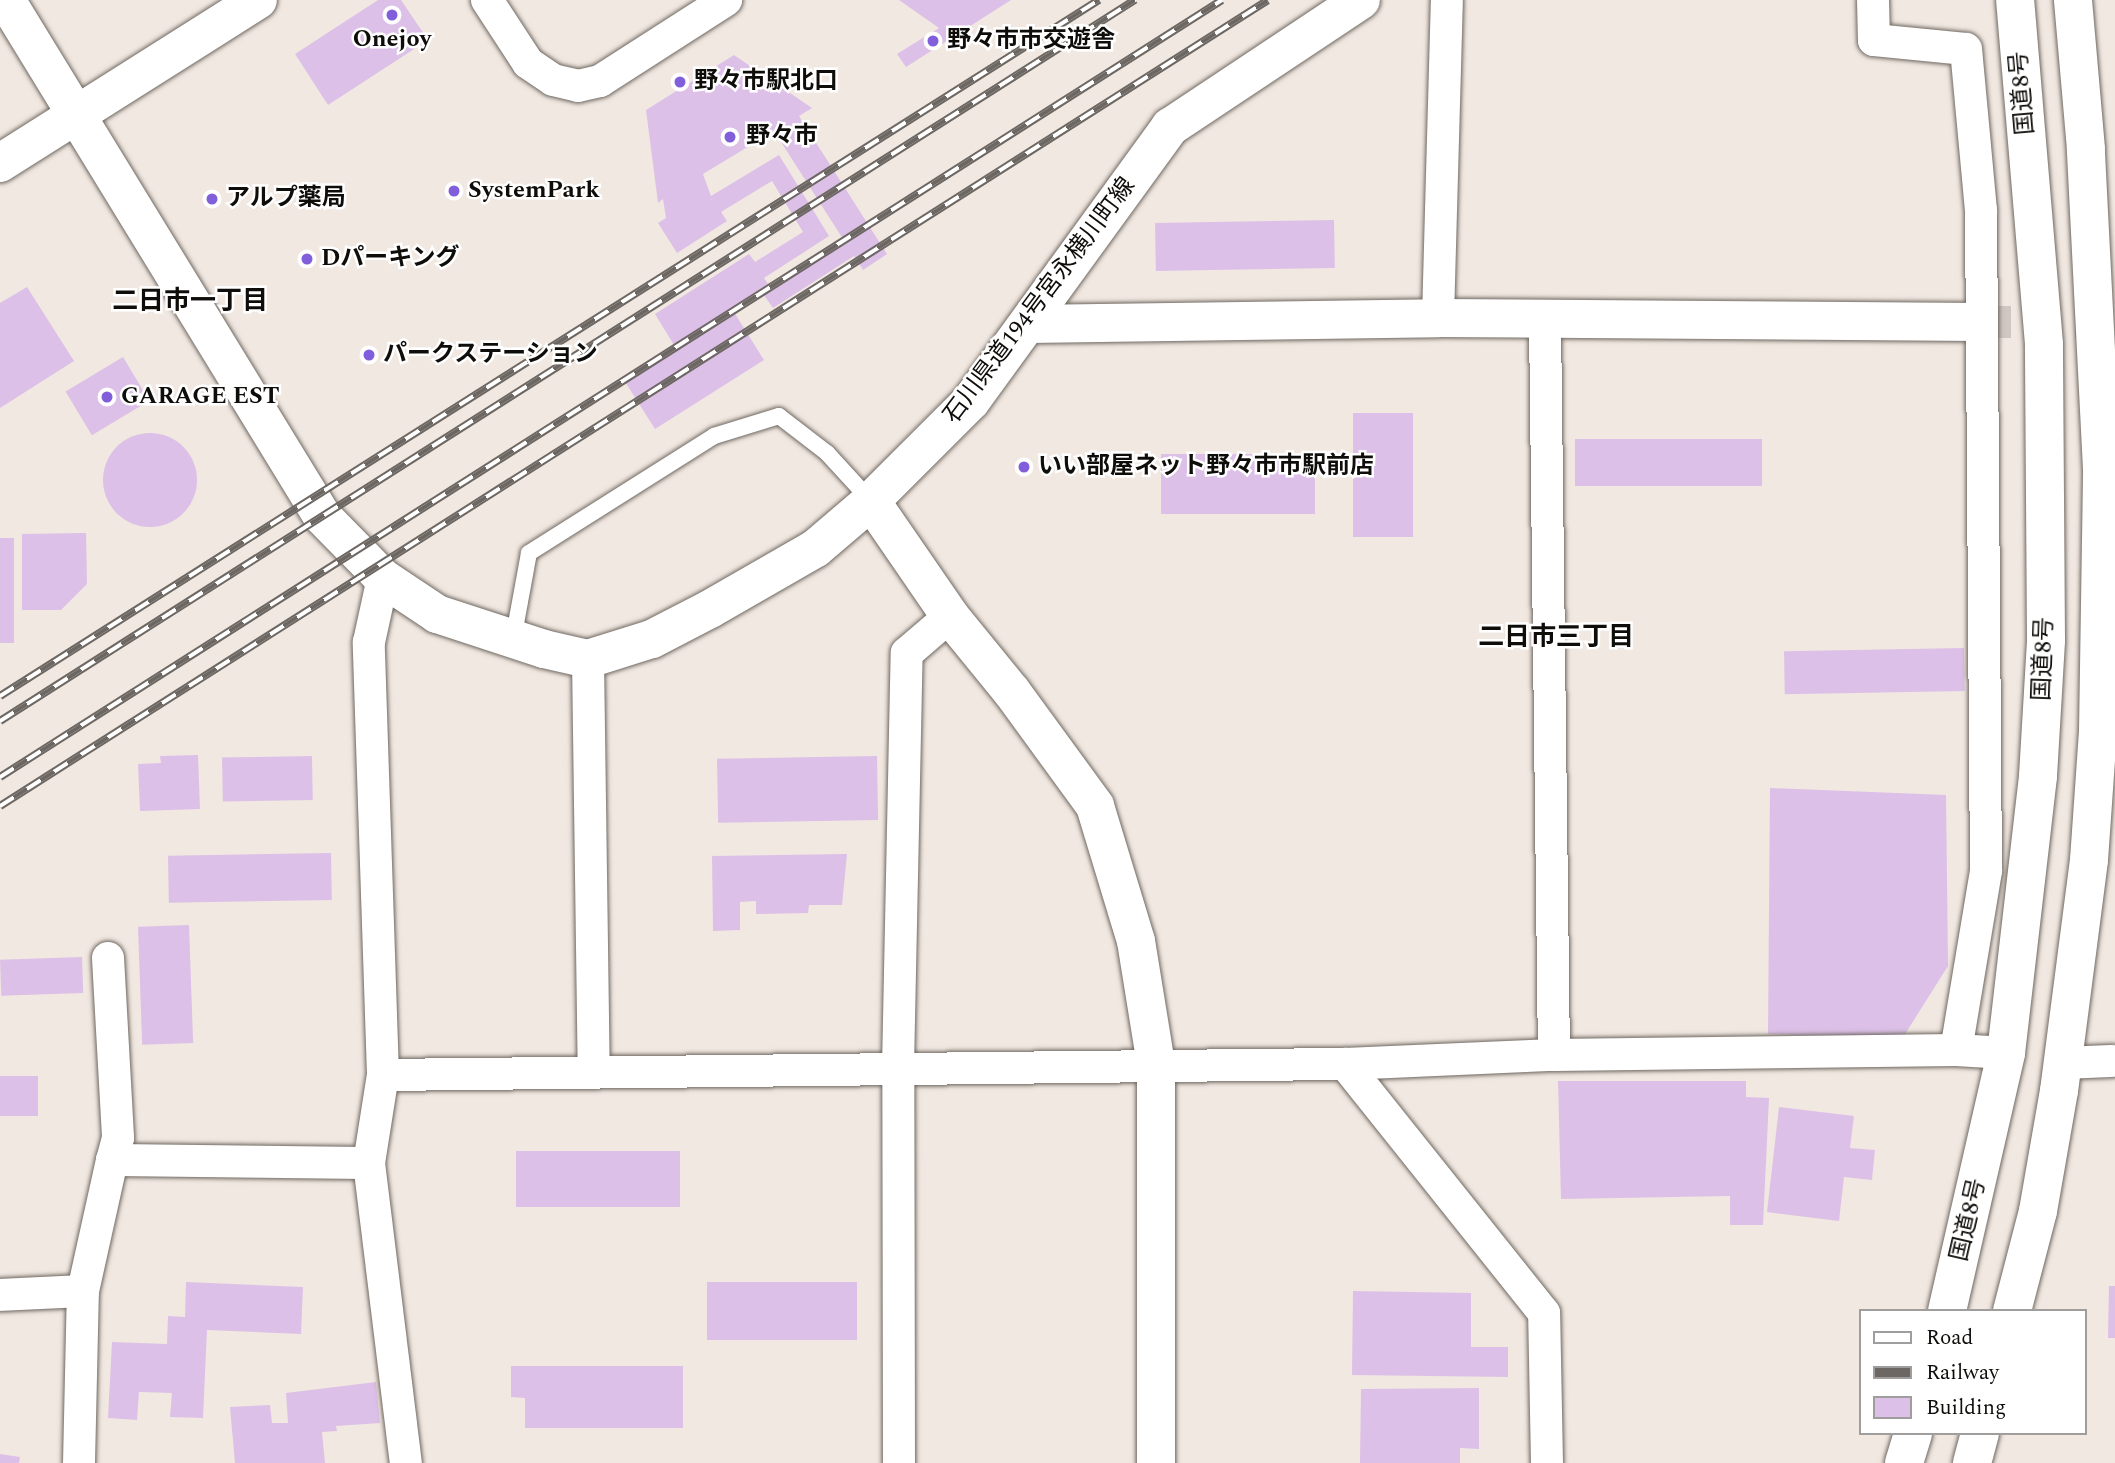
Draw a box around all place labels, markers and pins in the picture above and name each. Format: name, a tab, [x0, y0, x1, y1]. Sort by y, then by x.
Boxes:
marker: Onejoy	[384, 7, 400, 23]
place label: Onejoy	[353, 26, 431, 54]
place label: 野々市市交遊舎	[947, 27, 1115, 55]
marker: 野々市市交遊舎	[925, 33, 941, 49]
place label: 野々市駅北口	[694, 68, 838, 96]
marker: 野々市駅北口	[672, 74, 688, 90]
place label: 野々市	[746, 123, 818, 151]
marker: 野々市	[720, 127, 740, 147]
place label: SystemPark	[468, 177, 600, 205]
marker: SystemPark	[446, 183, 462, 199]
place label: アルプ薬局	[226, 185, 346, 213]
marker: アルプ薬局	[204, 191, 220, 207]
place label: Dパーキング	[321, 245, 460, 273]
marker: Dパーキング	[299, 251, 315, 267]
place label: パークステーション	[383, 341, 599, 369]
marker: パークステーション	[361, 347, 377, 363]
place label: GARAGE EST	[121, 383, 280, 411]
marker: GARAGE EST	[99, 389, 115, 405]
place label: いい部屋ネット野々市市駅前店	[1038, 453, 1374, 481]
marker: いい部屋ネット野々市市駅前店	[1016, 459, 1032, 475]

